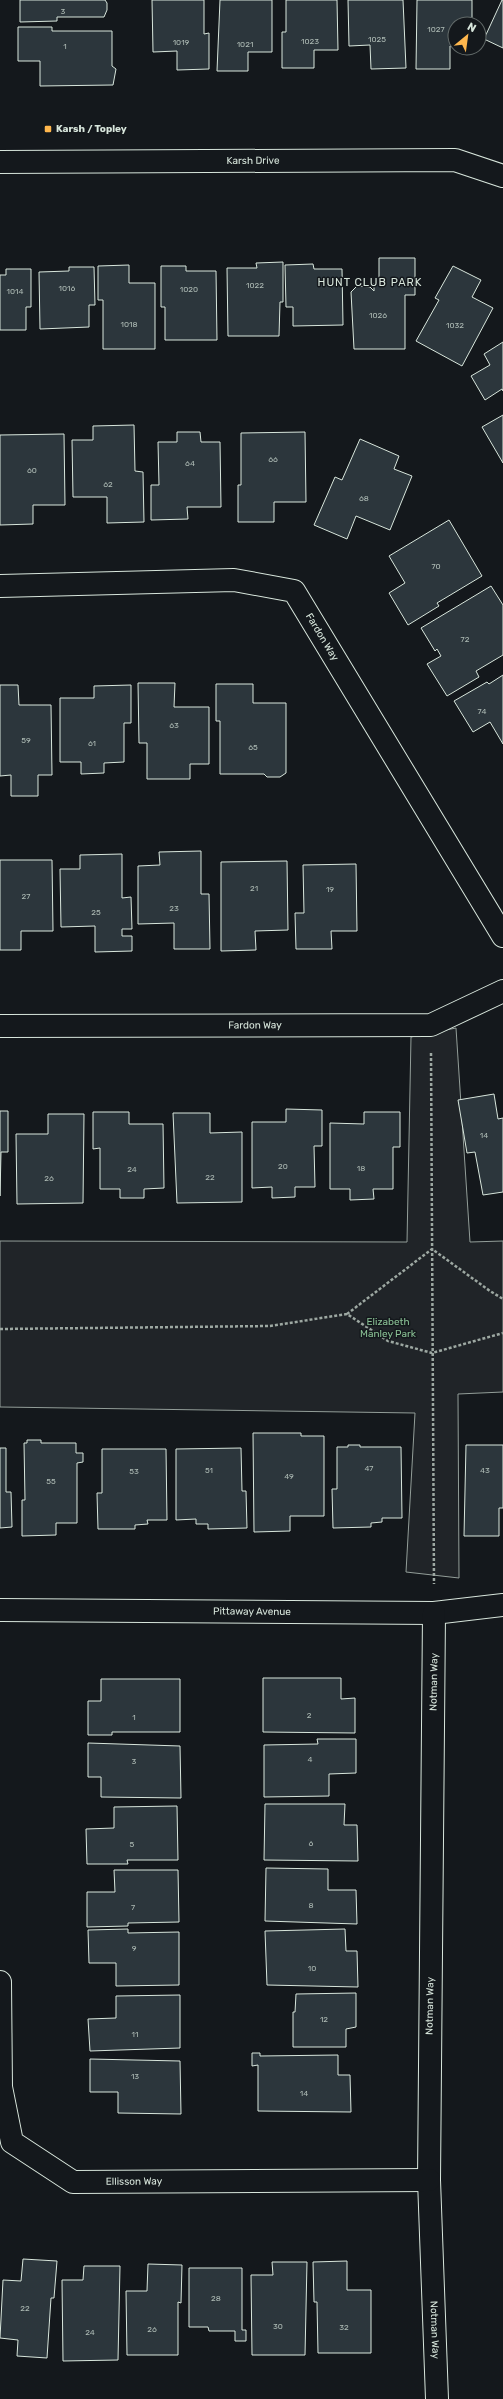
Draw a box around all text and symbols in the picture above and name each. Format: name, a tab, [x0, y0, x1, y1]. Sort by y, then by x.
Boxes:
house number: 3	[61, 7, 66, 16]
north arrow	[447, 16, 487, 56]
text: N	[465, 20, 478, 35]
house number: 1027	[427, 25, 445, 34]
house number: 1025	[368, 35, 386, 44]
house number: 1023	[301, 37, 319, 46]
house number: 1019	[173, 38, 190, 47]
house number: 1021	[237, 40, 253, 49]
house number: 1	[63, 42, 67, 51]
place label: Karsh / Topley	[56, 123, 127, 135]
marker: Karsh / Topley	[43, 124, 53, 134]
street label: Karsh Drive	[226, 155, 280, 167]
district label: HUNT CLUB PARK	[318, 276, 422, 289]
house number: 1022	[246, 281, 264, 290]
house number: 1016	[59, 284, 76, 293]
house number: 1020	[180, 285, 198, 294]
house number: 1014	[7, 287, 23, 296]
house number: 1026	[369, 311, 387, 320]
house number: 1018	[120, 320, 138, 329]
house number: 1032	[446, 321, 464, 330]
house number: 66	[268, 455, 278, 464]
house number: 64	[185, 459, 195, 468]
house number: 60	[27, 466, 37, 475]
house number: 62	[103, 480, 113, 489]
house number: 68	[359, 494, 369, 503]
house number: 70	[431, 562, 441, 571]
street label: Fardon Way	[303, 611, 341, 664]
house number: 72	[461, 635, 470, 644]
house number: 74	[478, 707, 486, 716]
house number: 63	[169, 721, 179, 730]
house number: 59	[21, 736, 31, 745]
house number: 61	[88, 739, 96, 748]
house number: 65	[248, 743, 258, 752]
house number: 21	[250, 884, 258, 893]
house number: 19	[326, 885, 334, 894]
house number: 27	[22, 892, 30, 901]
house number: 23	[169, 904, 179, 913]
house number: 25	[91, 908, 101, 917]
street label: Fardon Way	[228, 1019, 282, 1031]
house number: 14	[480, 1131, 488, 1140]
house number: 20	[278, 1162, 288, 1171]
house number: 18	[357, 1164, 365, 1173]
house number: 24	[127, 1165, 137, 1174]
house number: 22	[205, 1173, 215, 1182]
house number: 26	[44, 1174, 54, 1183]
park label: Elizabeth Manley Park	[360, 1316, 417, 1340]
house number: 47	[365, 1464, 373, 1473]
house number: 51	[205, 1466, 213, 1475]
house number: 43	[480, 1466, 490, 1475]
house number: 53	[129, 1467, 139, 1476]
house number: 49	[284, 1472, 294, 1481]
house number: 55	[46, 1477, 56, 1486]
street label: Pittaway Avenue	[213, 1605, 291, 1618]
street label: Notman Way	[427, 1652, 441, 1711]
house number: 2	[307, 1711, 312, 1720]
house number: 1	[132, 1713, 136, 1722]
house number: 4	[308, 1755, 313, 1764]
house number: 3	[132, 1757, 137, 1766]
house number: 6	[309, 1839, 314, 1848]
house number: 5	[130, 1840, 135, 1849]
house number: 8	[308, 1901, 314, 1910]
house number: 7	[131, 1903, 135, 1912]
house number: 9	[132, 1944, 137, 1953]
house number: 10	[308, 1964, 316, 1973]
street label: Notman Way	[423, 1976, 437, 2035]
house number: 12	[320, 2015, 328, 2024]
house number: 11	[132, 2030, 138, 2039]
house number: 13	[131, 2072, 139, 2081]
house number: 14	[300, 2089, 308, 2098]
street label: Ellisson Way	[106, 2175, 163, 2188]
house number: 28	[211, 2294, 221, 2303]
street label: Notman Way	[427, 2301, 442, 2360]
house number: 22	[20, 2304, 30, 2313]
house number: 30	[273, 2322, 283, 2331]
house number: 32	[339, 2323, 349, 2332]
house number: 26	[147, 2325, 157, 2334]
house number: 24	[85, 2328, 95, 2337]

